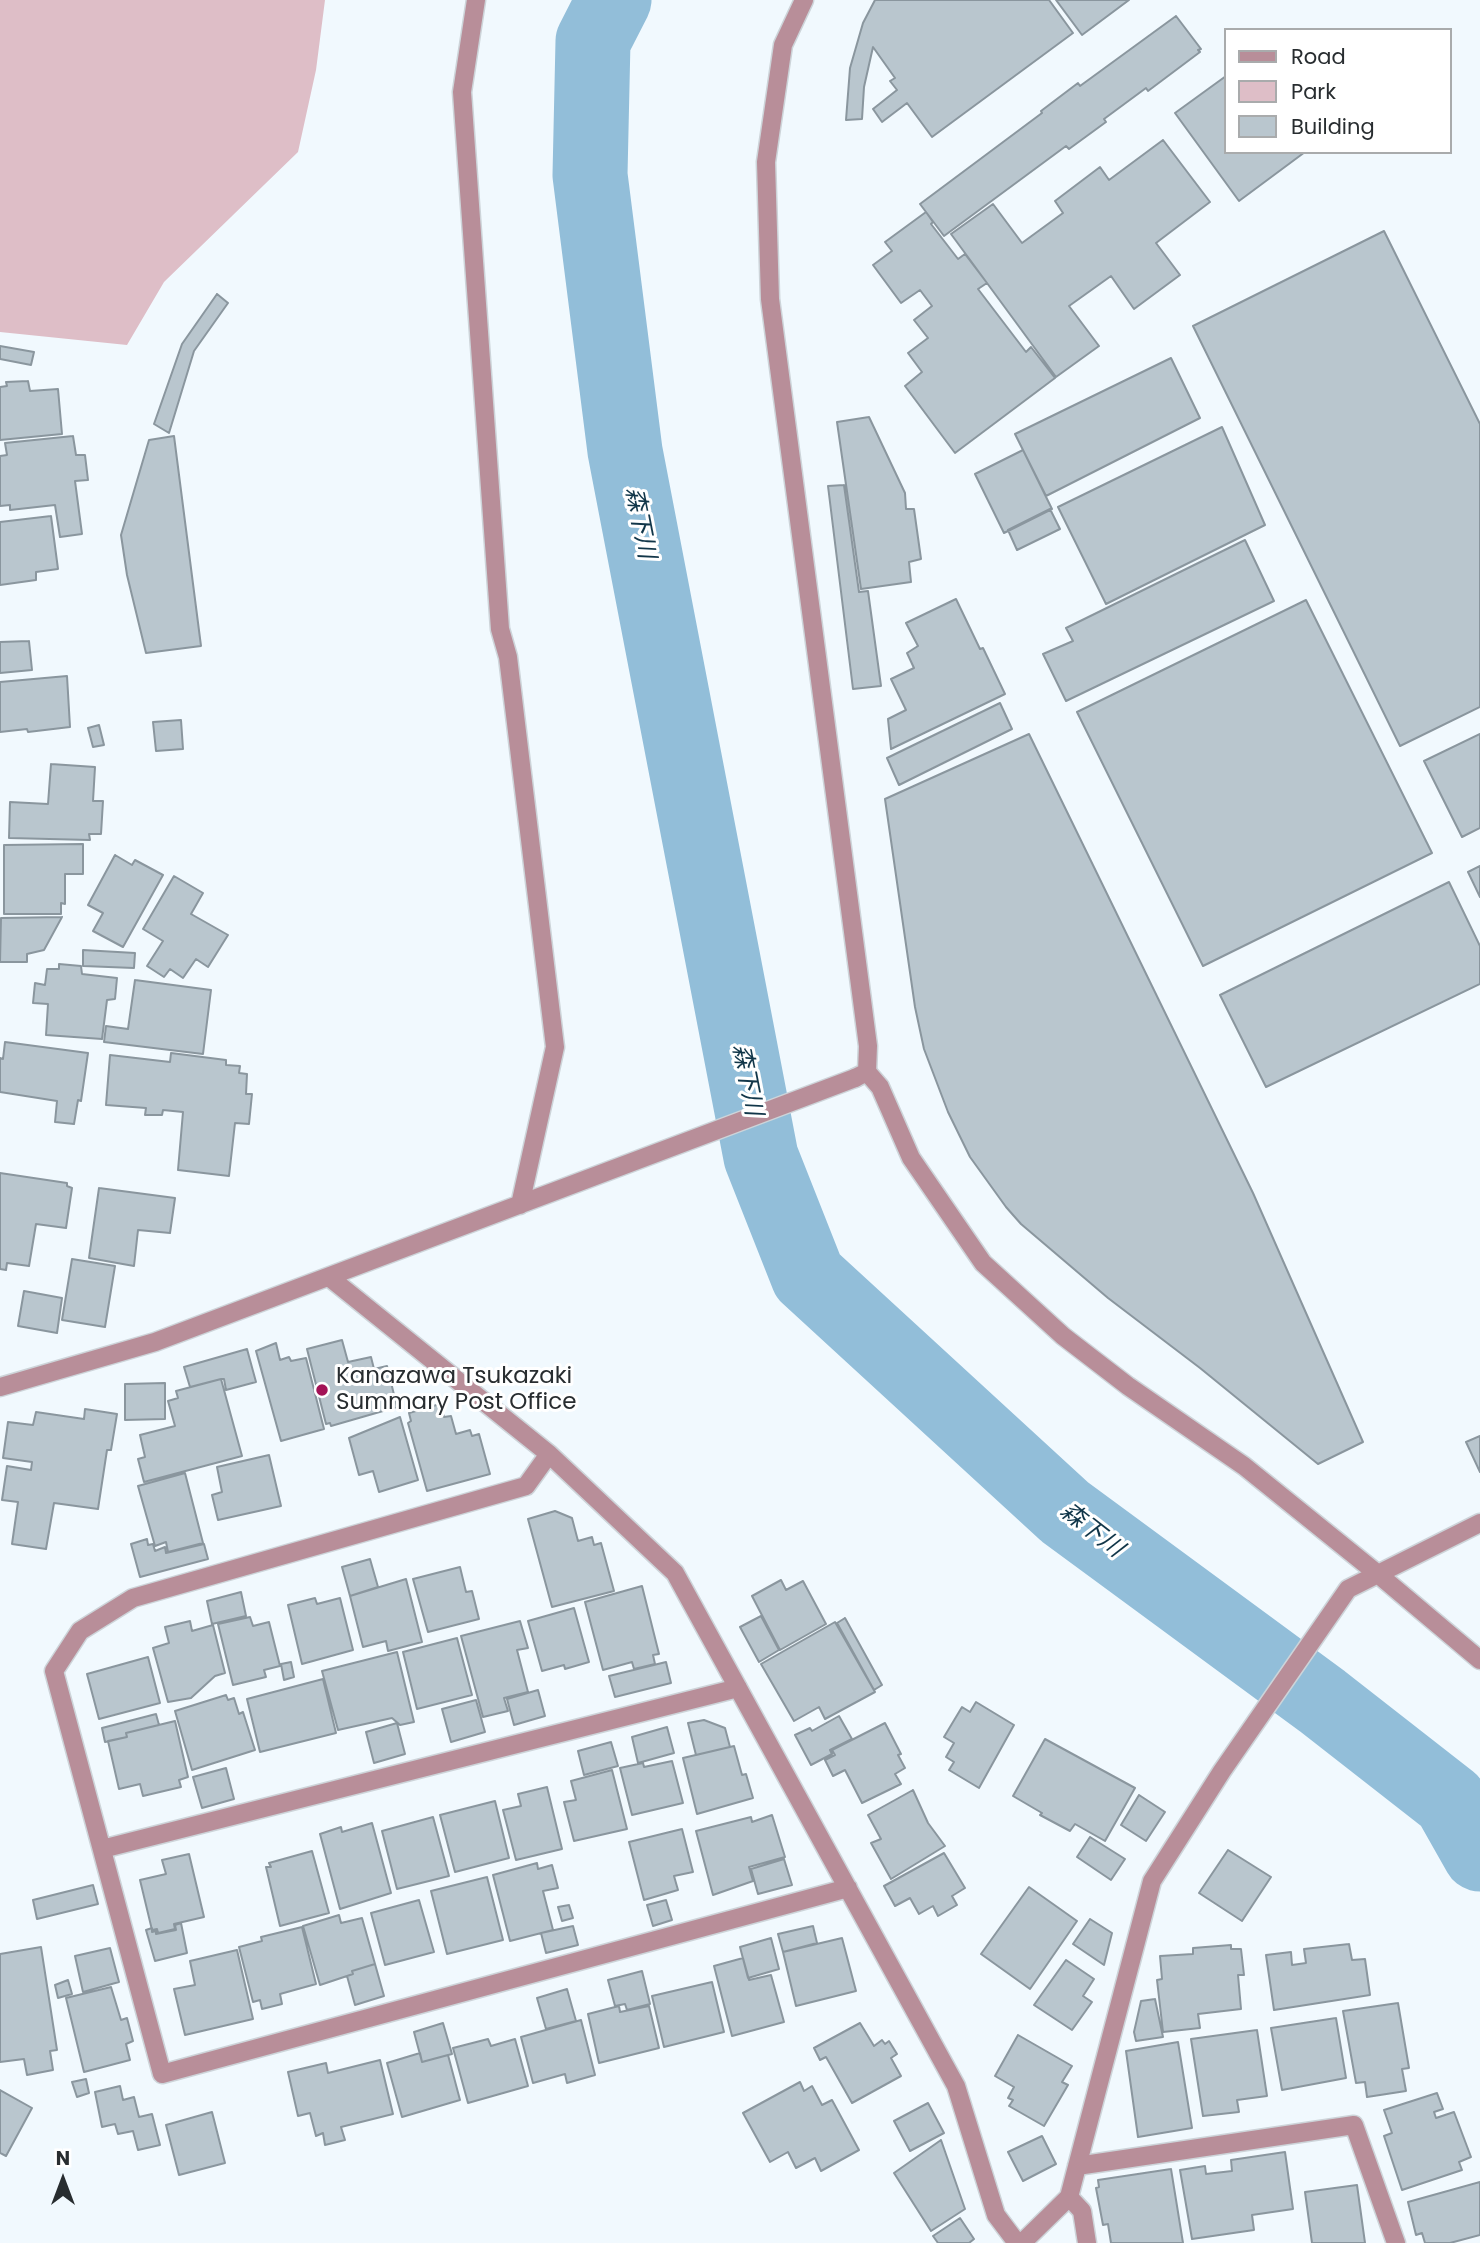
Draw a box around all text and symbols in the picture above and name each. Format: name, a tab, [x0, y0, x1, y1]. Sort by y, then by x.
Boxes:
legend	[1224, 28, 1452, 154]
text: Road	[1291, 42, 1346, 71]
text: Park	[1291, 77, 1336, 106]
text: Building	[1291, 112, 1375, 141]
water label: 森下川	[618, 485, 660, 561]
water label: 森下川	[725, 1042, 767, 1118]
place label: Kanazawa Tsukazaki Summary Post Office	[336, 1363, 576, 1417]
marker: Kanazawa Tsukazaki Summary Post Office	[314, 1382, 330, 1398]
water label: 森下川	[1054, 1497, 1128, 1565]
north arrow	[28, 2145, 98, 2215]
text: N	[56, 2145, 70, 2172]

